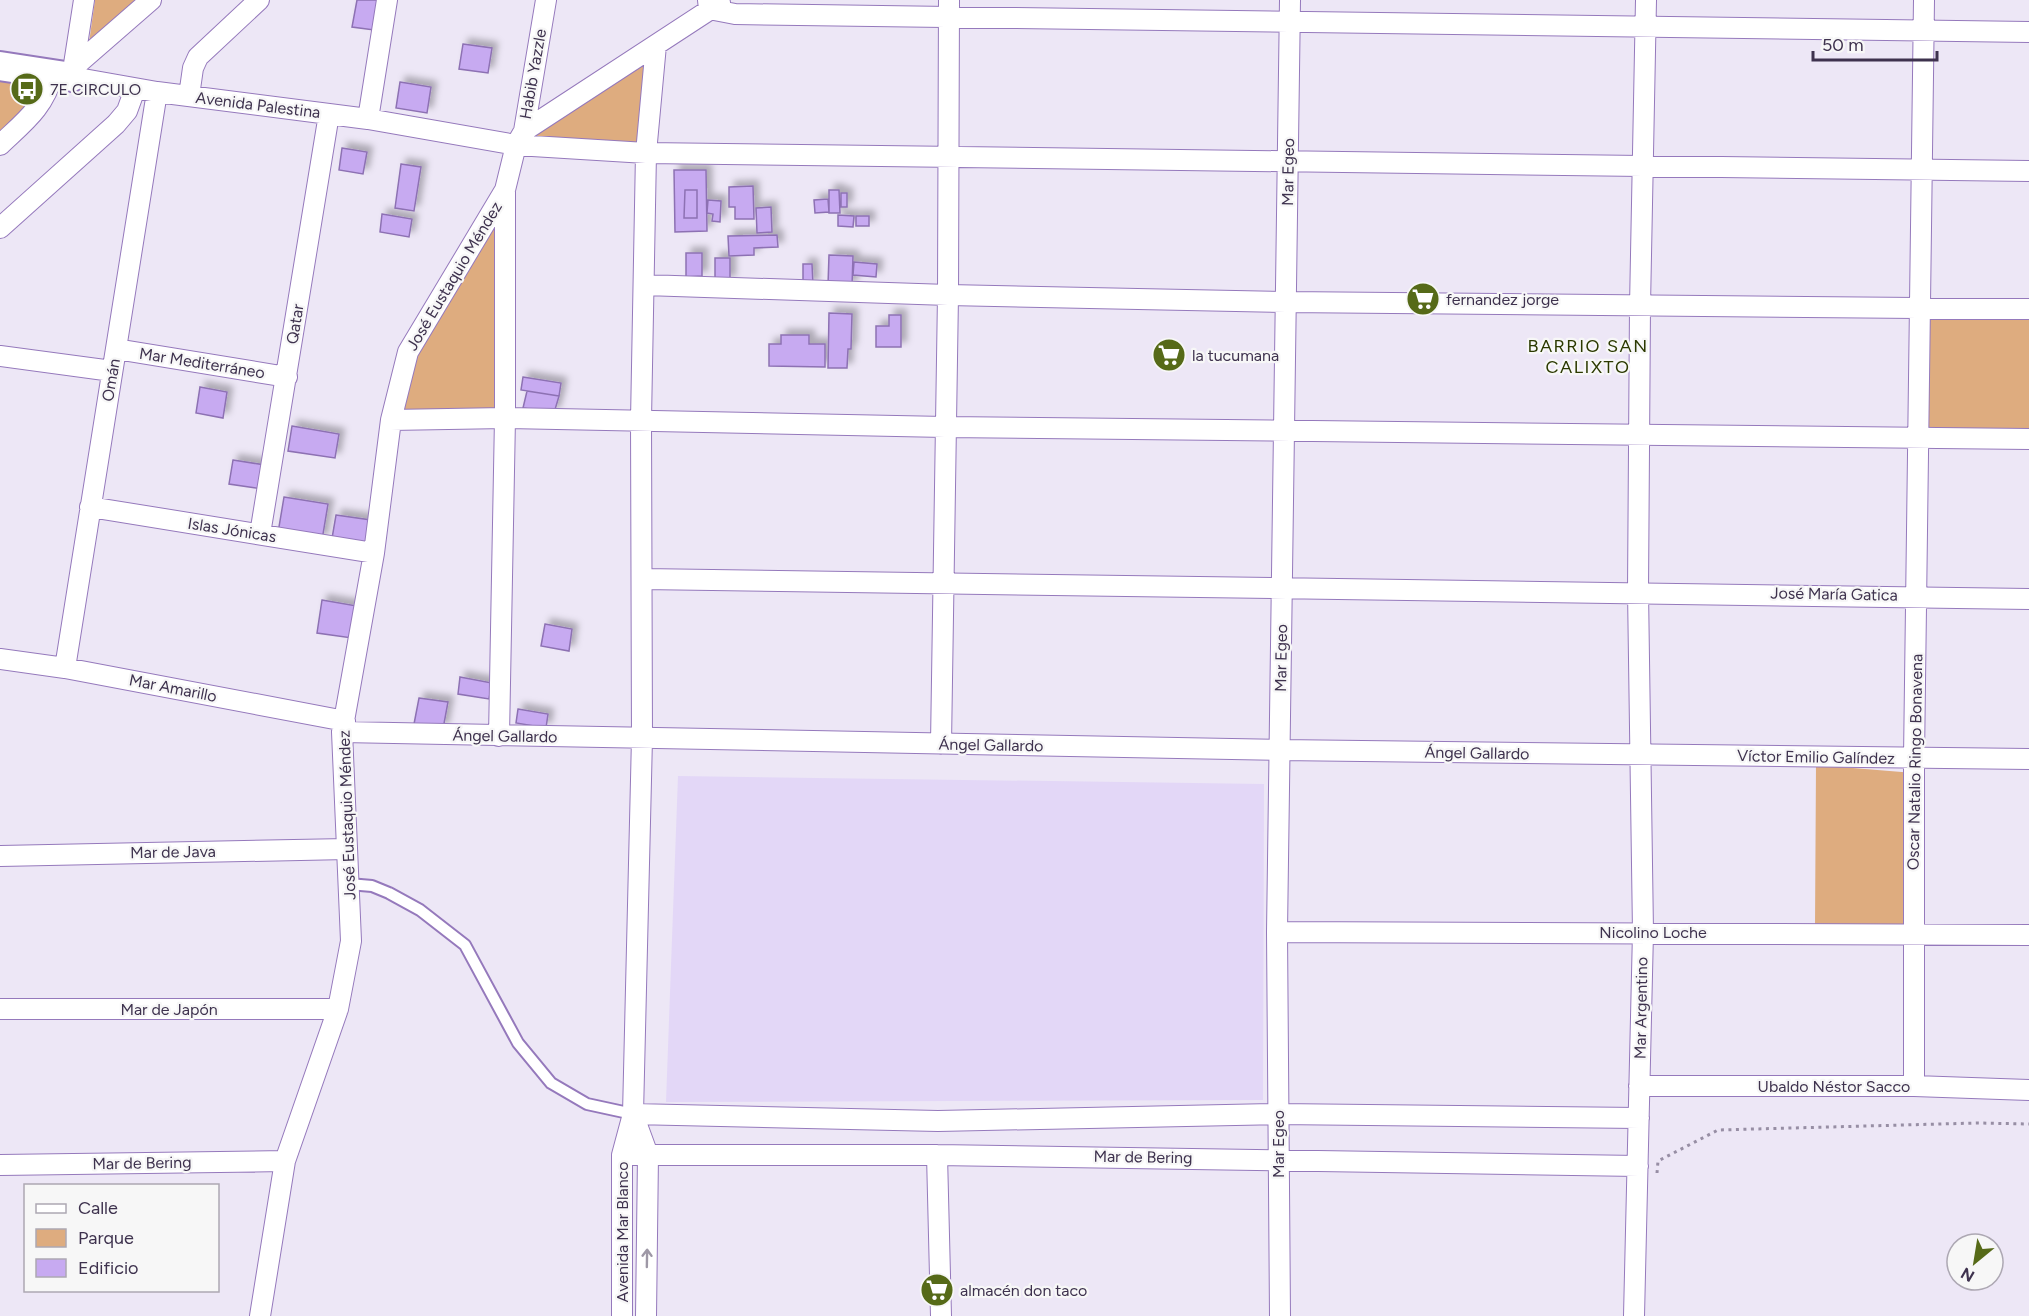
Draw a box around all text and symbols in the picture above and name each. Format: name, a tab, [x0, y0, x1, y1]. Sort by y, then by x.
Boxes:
scale bar	[1813, 24, 1938, 62]
street label: Habib Yazzle	[516, 27, 550, 121]
text: 50 m	[1822, 34, 1864, 56]
bus stop icon: 7E CIRCULO	[9, 71, 45, 107]
place label: 7E CIRCULO	[50, 80, 141, 99]
street label: Avenida Palestina	[195, 88, 321, 122]
street label: Mar Egeo	[1278, 138, 1298, 206]
street label: José Eustaquio Méndez	[402, 198, 506, 354]
supermarket icon: fernandez jorge	[1405, 281, 1441, 317]
place label: fernandez jorge	[1446, 290, 1559, 309]
street label: Qatar	[282, 302, 308, 345]
district label: BARRIO SAN CALIXTO	[1527, 335, 1649, 378]
supermarket icon: la tucumana	[1151, 337, 1187, 373]
street label: Mar Mediterráneo	[138, 344, 266, 382]
place label: la tucumana	[1192, 346, 1279, 365]
street label: Omán	[98, 357, 124, 403]
street label: Islas Jónicas	[186, 514, 278, 546]
street label: José María Gatica	[1770, 583, 1898, 605]
street label: Mar Egeo	[1271, 624, 1291, 692]
street label: Oscar Natalio Ringo Bonavena	[1904, 654, 1926, 870]
street label: Mar Amarillo	[127, 670, 219, 706]
street label: Ángel Gallardo	[452, 726, 558, 746]
street label: José Eustaquio Méndez	[335, 730, 359, 900]
street label: Ángel Gallardo	[938, 735, 1044, 755]
street label: Ángel Gallardo	[1424, 743, 1530, 763]
street label: Víctor Emilio Galíndez	[1737, 746, 1895, 768]
street label: Mar de Java	[130, 842, 216, 862]
street label: Nicolino Loche	[1599, 923, 1707, 942]
street label: Mar Argentino	[1631, 957, 1651, 1059]
street label: Mar de Japón	[120, 1000, 218, 1019]
street label: Ubaldo Néstor Sacco	[1758, 1077, 1910, 1096]
street label: Mar Egeo	[1269, 1110, 1288, 1178]
street label: Mar de Bering	[1093, 1147, 1193, 1167]
street label: Mar de Bering	[92, 1153, 192, 1173]
street label: Avenida Mar Blanco	[613, 1161, 632, 1303]
legend	[24, 1184, 219, 1292]
text: Calle	[78, 1197, 118, 1219]
text: Parque	[78, 1227, 134, 1249]
north arrow	[1945, 1232, 2005, 1292]
one-way arrow	[641, 1248, 653, 1268]
text: Edificio	[78, 1257, 139, 1279]
text: N	[1958, 1263, 1978, 1286]
supermarket icon: almacén don taco	[919, 1272, 955, 1308]
place label: almacén don taco	[960, 1281, 1087, 1300]

